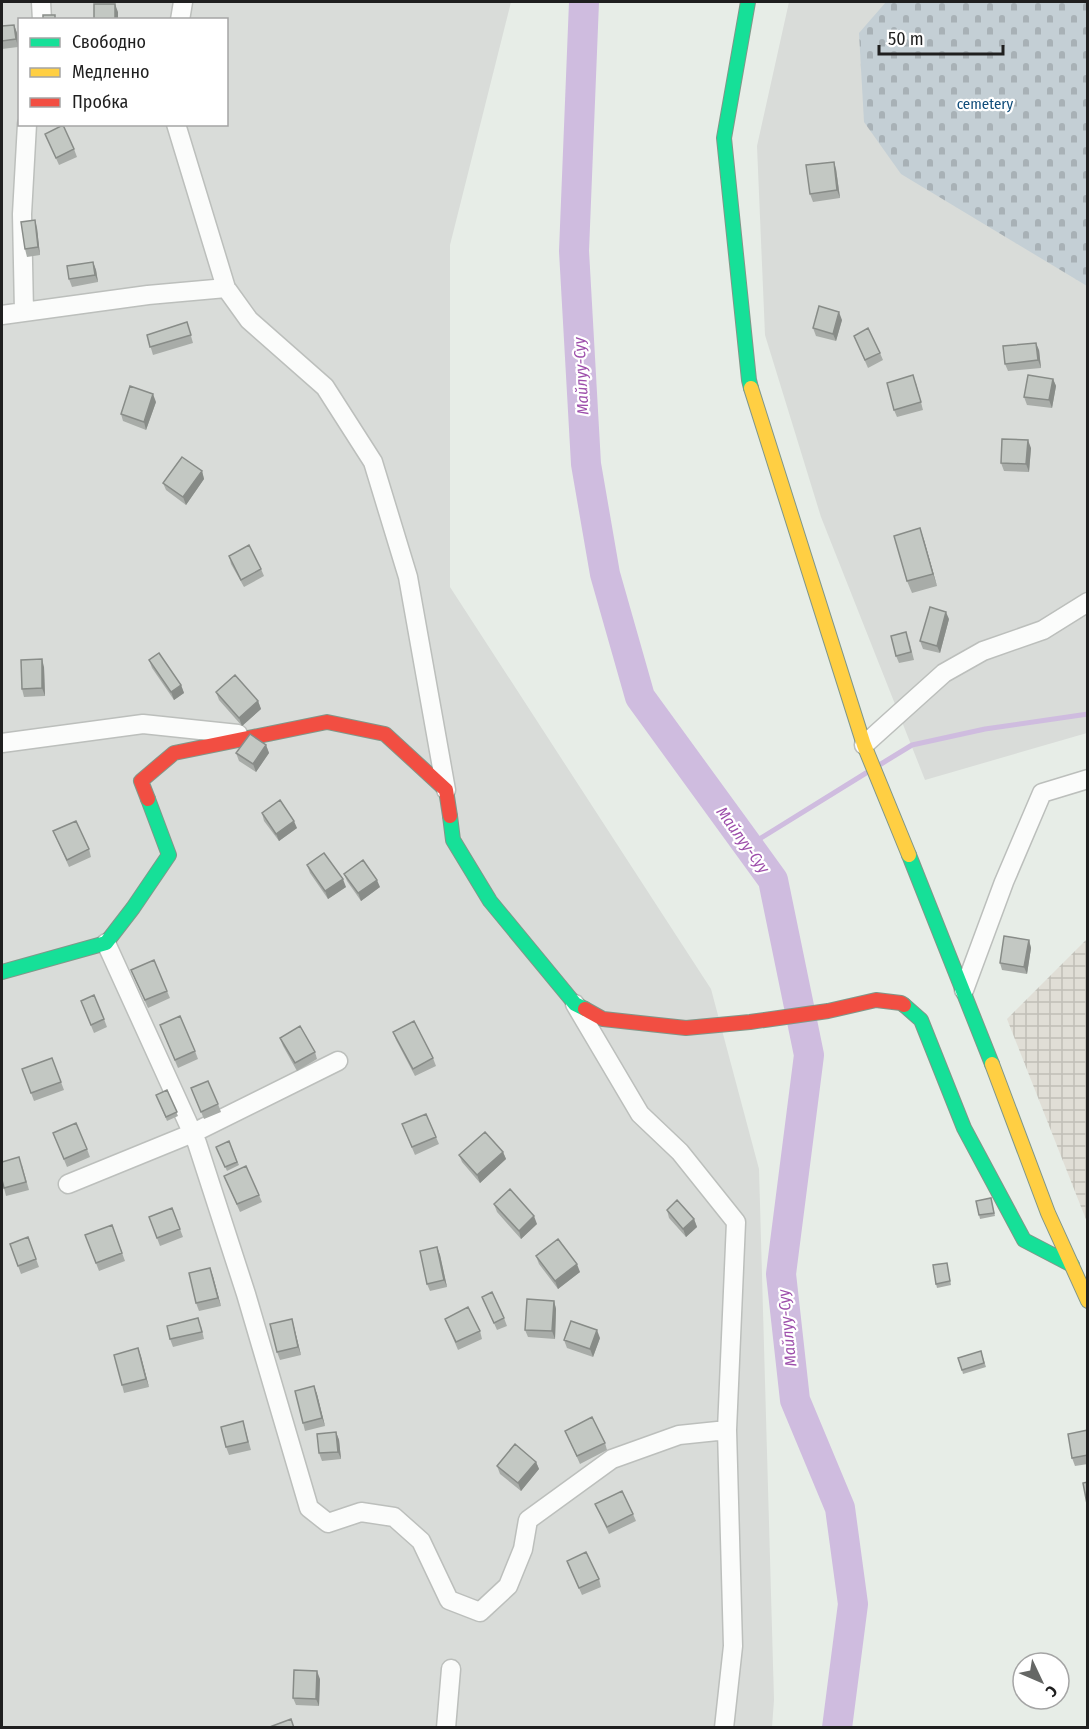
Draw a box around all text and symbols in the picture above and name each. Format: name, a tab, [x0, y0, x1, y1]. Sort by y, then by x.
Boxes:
legend	[18, 18, 228, 126]
scale bar	[879, 18, 1004, 56]
text: 50 m	[888, 28, 924, 50]
text: Свободно	[72, 31, 146, 53]
text: Медленно	[72, 61, 150, 83]
text: Пробка	[72, 91, 128, 113]
park label: cemetery	[957, 95, 1014, 113]
water label: Майлуу-Суу	[569, 336, 593, 415]
water label: Майлуу-Суу	[713, 803, 774, 878]
water label: Майлуу-Суу	[773, 1288, 801, 1368]
north arrow	[1011, 1651, 1071, 1711]
text: С	[1041, 1681, 1061, 1701]

